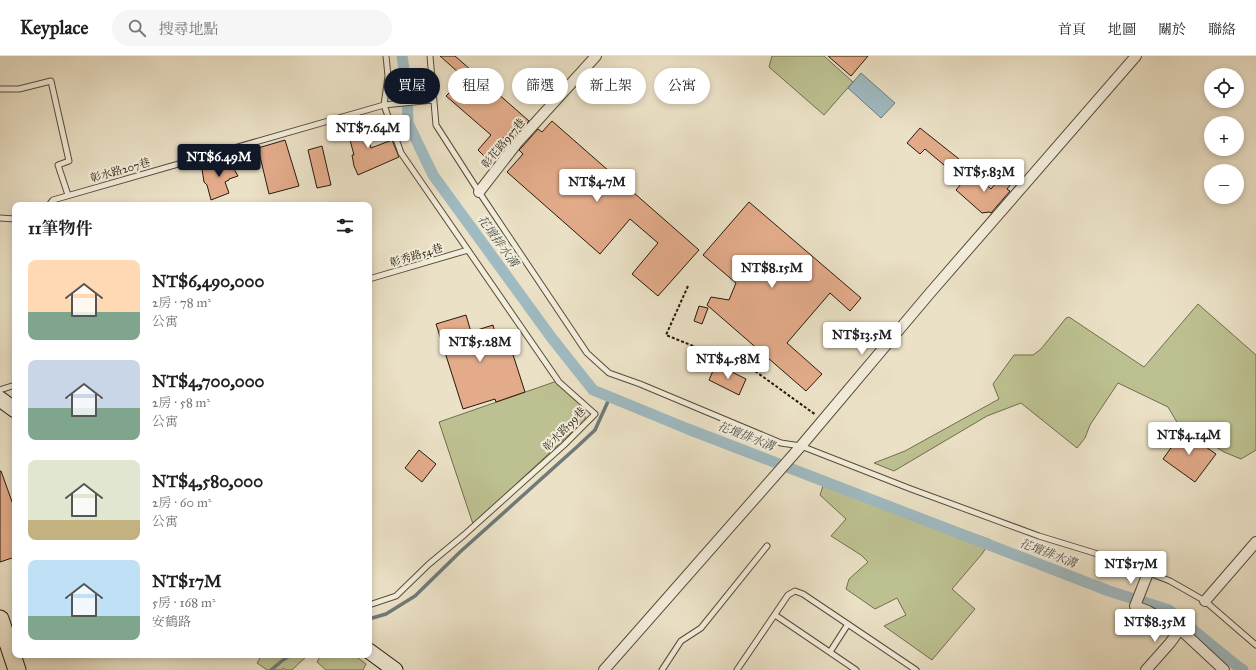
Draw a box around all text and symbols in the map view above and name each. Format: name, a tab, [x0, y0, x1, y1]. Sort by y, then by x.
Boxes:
search box	[112, 10, 392, 46]
text: Keyplace	[20, 16, 88, 39]
icon: search	[126, 17, 148, 39]
text: 搜尋地點	[158, 20, 219, 38]
text: 首頁	[1058, 21, 1086, 38]
text: 地圖	[1108, 21, 1136, 38]
text: 關於	[1158, 21, 1186, 38]
text: 聯絡	[1208, 21, 1236, 38]
chip: 買屋	[384, 68, 440, 104]
chip: 租屋	[448, 68, 504, 104]
chip: 篩選	[512, 68, 568, 104]
chip: 新上架	[576, 68, 646, 104]
chip: 公寓	[654, 68, 710, 104]
map controls	[1204, 68, 1244, 204]
button: locate	[1204, 68, 1244, 108]
pin: NT$7.64M	[327, 115, 409, 149]
street label: 彰花路957巷	[479, 116, 528, 171]
button: +	[1204, 116, 1244, 156]
text: NT$7.64M	[336, 120, 400, 136]
pin: NT$6.49M	[178, 144, 260, 178]
text: NT$6.49M	[187, 149, 251, 165]
street label: 彰水路207巷	[89, 156, 152, 185]
pin: NT$5.83M	[943, 159, 1025, 193]
text: NT$5.83M	[953, 164, 1015, 180]
button: −	[1204, 164, 1244, 204]
pin: NT$4.7M	[560, 169, 634, 203]
text: NT$4.7M	[568, 174, 626, 190]
water label: 花壇排水溝	[475, 213, 522, 271]
icon: filters	[334, 215, 356, 237]
text: 11筆物件	[28, 218, 92, 239]
street label: 彰秀路54巷	[388, 241, 444, 270]
pin: NT$8.15M	[731, 255, 813, 289]
text: NT$8.15M	[741, 260, 803, 276]
text: NT$6,490,000	[152, 271, 264, 292]
icon: home	[60, 276, 108, 324]
text: 2房 · 78 m²	[152, 295, 211, 311]
text: 公寓	[152, 314, 178, 330]
pin: NT$13.5M	[821, 322, 903, 356]
text: NT$13.5M	[832, 327, 892, 343]
pin: NT$5.28M	[439, 329, 521, 363]
text: NT$5.28M	[449, 334, 511, 350]
pin: NT$4.58M	[687, 346, 769, 380]
text: NT$4.58M	[696, 351, 760, 367]
text: NT$4,700,000	[152, 371, 264, 392]
icon: home	[60, 376, 108, 424]
text: 2房 · 58 m²	[152, 395, 210, 411]
street label: 彰水路99巷	[540, 405, 588, 454]
text: 公寓	[152, 414, 178, 430]
water label: 花壇排水溝	[715, 419, 778, 454]
pin: NT$4.14M	[1148, 422, 1230, 456]
text: NT$4.14M	[1157, 427, 1221, 443]
text: NT$4,580,000	[152, 471, 263, 492]
icon: home	[60, 476, 108, 524]
text: 2房 · 60 m²	[152, 495, 212, 511]
text: 公寓	[152, 514, 178, 530]
water label: 花壇排水溝	[1017, 536, 1080, 571]
pin: NT$17M	[1098, 551, 1164, 585]
text: NT$17M	[1104, 556, 1158, 572]
text: NT$17M	[152, 571, 222, 592]
icon: home	[60, 576, 108, 624]
text: 5房 · 168 m²	[152, 595, 216, 611]
pin: NT$8.35M	[1114, 609, 1196, 643]
text: 安鶴路	[152, 614, 191, 630]
text: NT$8.35M	[1124, 614, 1186, 630]

